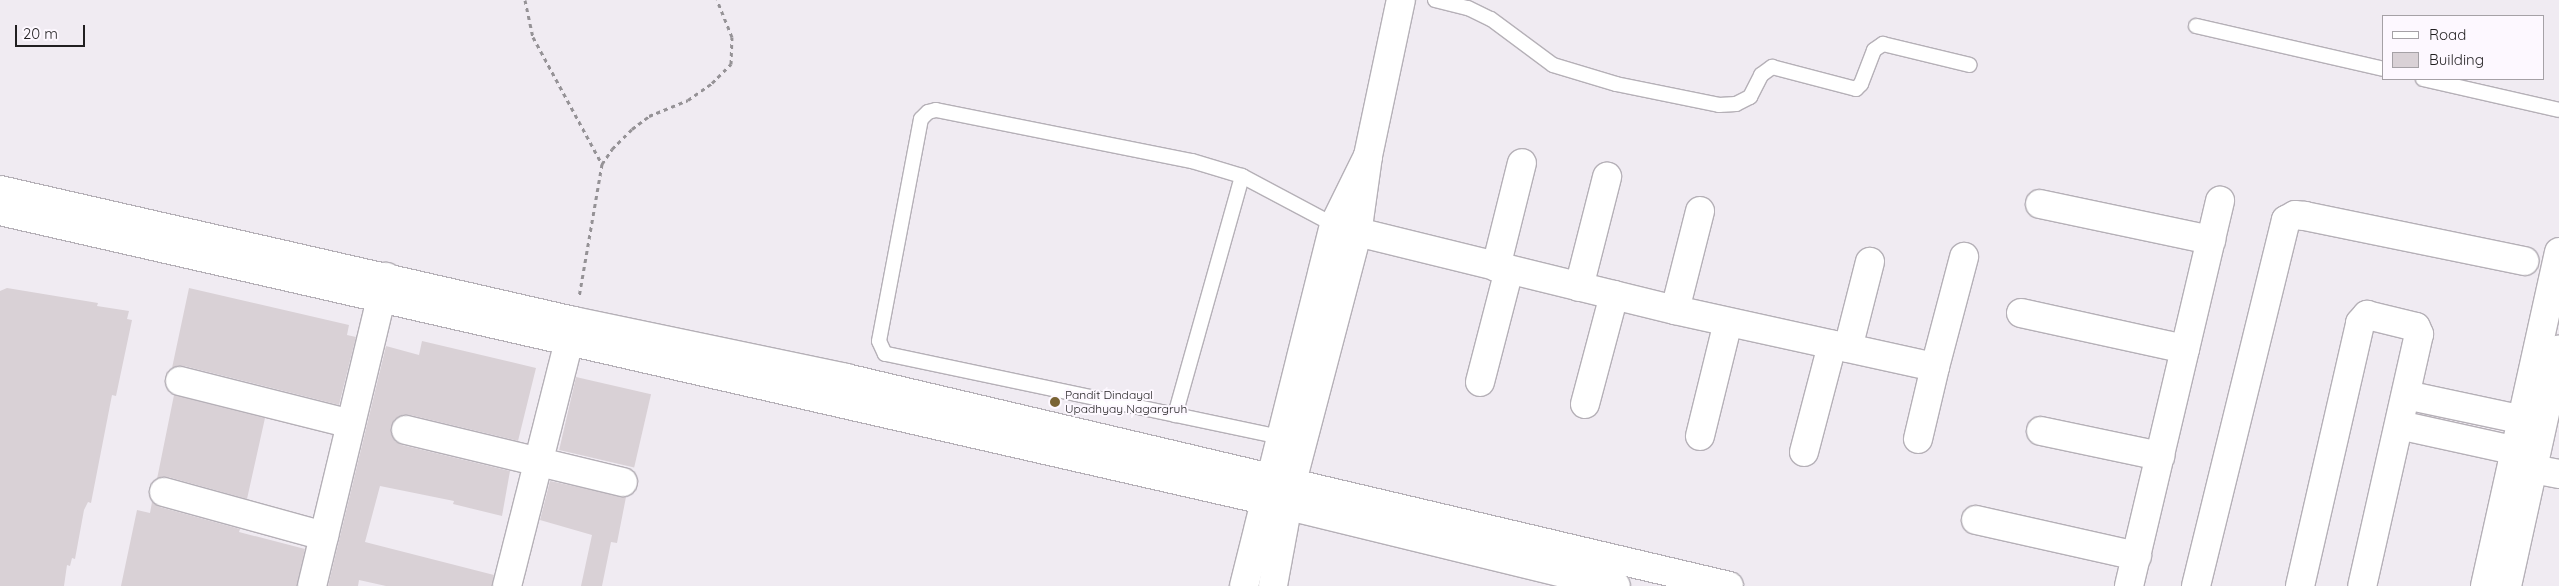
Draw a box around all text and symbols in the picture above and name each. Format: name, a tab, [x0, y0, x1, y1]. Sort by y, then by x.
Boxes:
scale bar	[18, 15, 88, 47]
legend	[2382, 15, 2544, 80]
text: 20 m	[23, 24, 58, 43]
text: Road	[2429, 25, 2466, 44]
text: Building	[2429, 50, 2484, 69]
place label: Pandit Dindayal Upadhyay Nagargruh	[1065, 388, 1187, 416]
marker: Pandit Dindayal Upadhyay Nagargruh	[1049, 396, 1061, 408]

